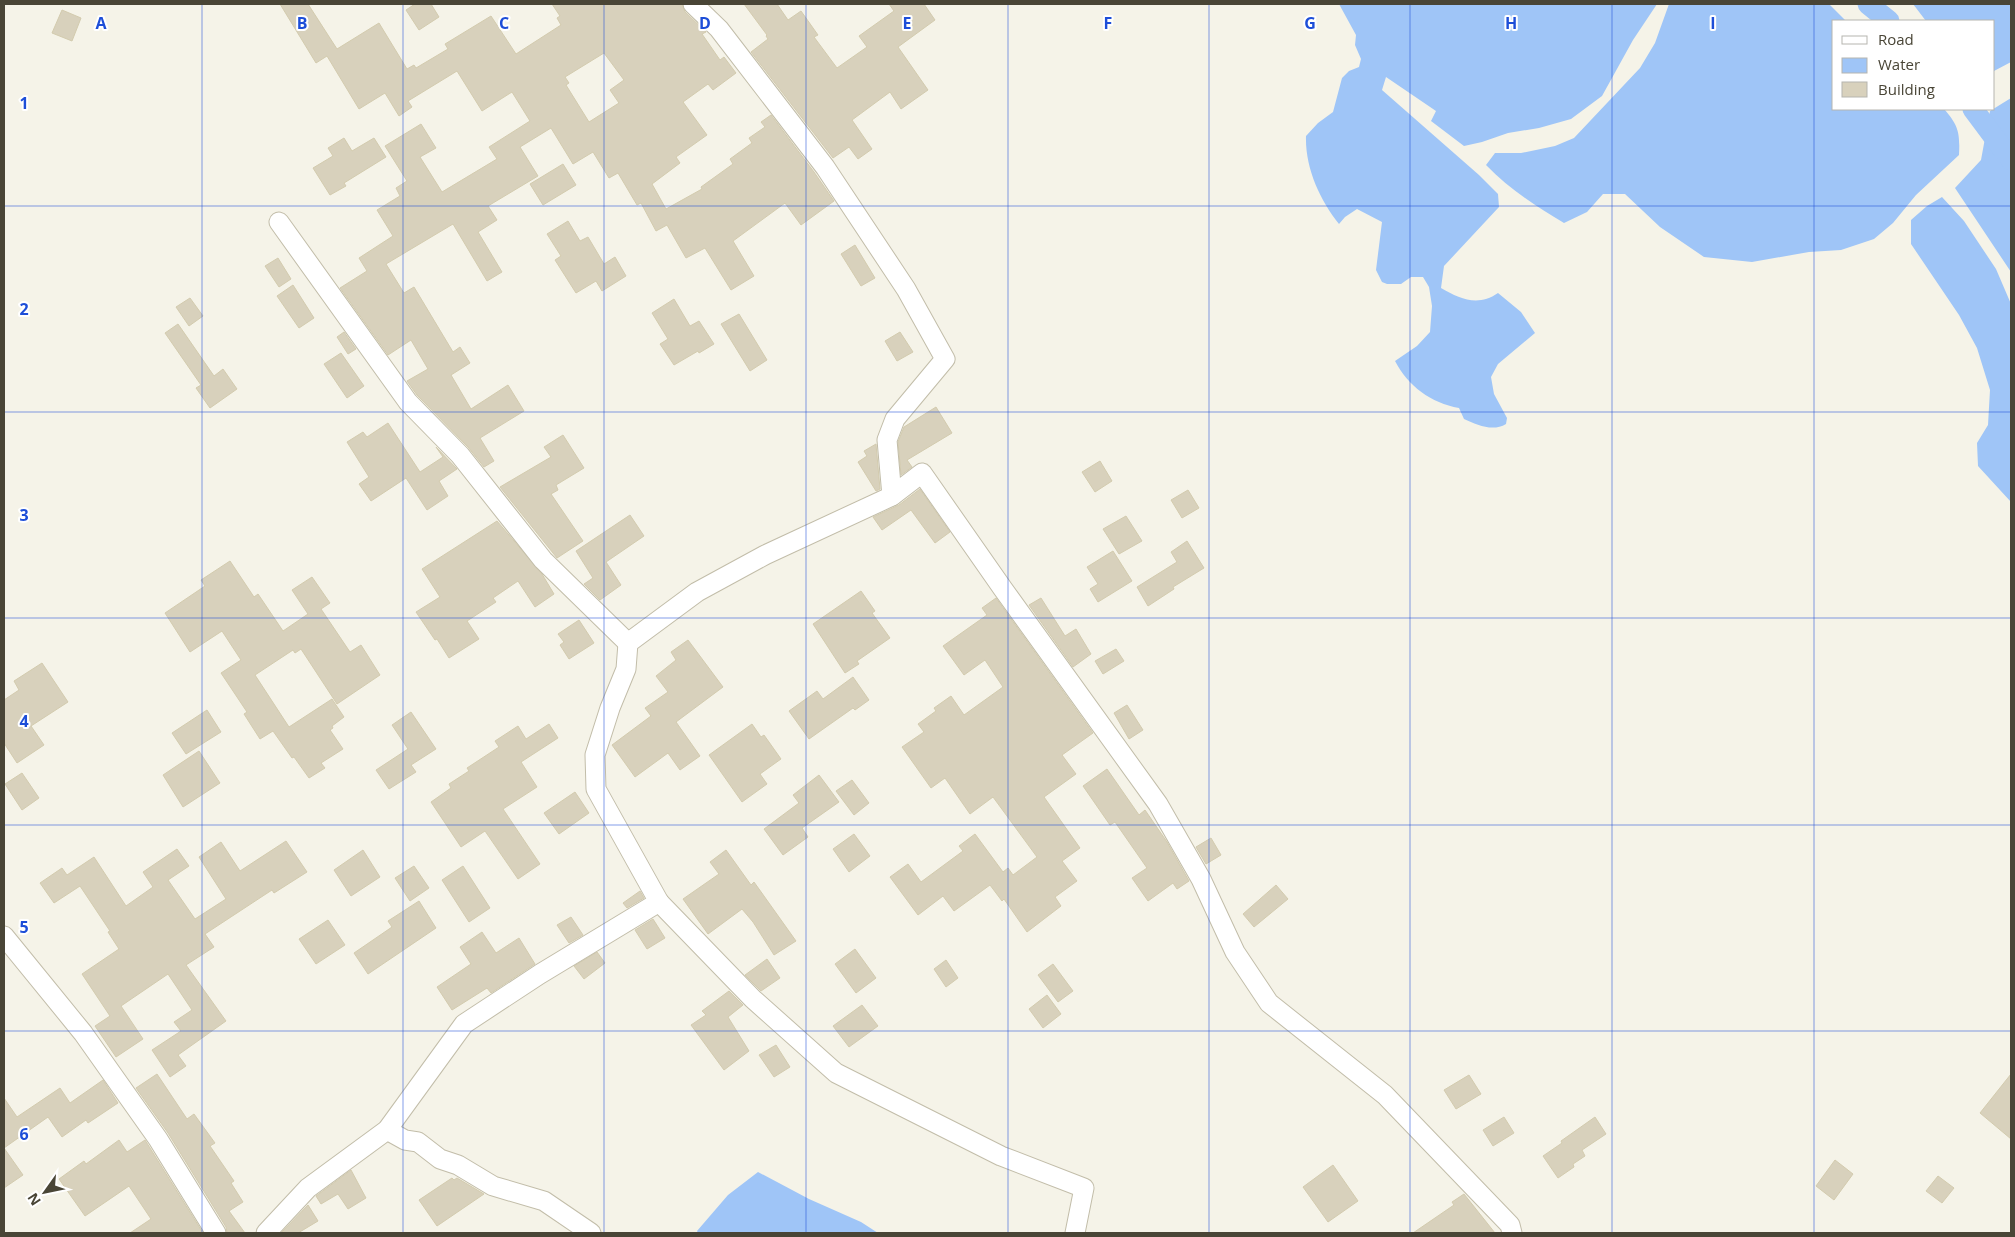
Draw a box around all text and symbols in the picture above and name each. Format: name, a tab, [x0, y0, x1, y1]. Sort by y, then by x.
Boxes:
text: A	[95, 12, 107, 34]
text: B	[297, 12, 307, 34]
text: C	[499, 12, 509, 34]
text: D	[699, 12, 711, 34]
text: E	[903, 12, 912, 34]
text: F	[1104, 12, 1112, 34]
text: G	[1304, 12, 1316, 34]
text: H	[1505, 12, 1517, 34]
text: I	[1710, 12, 1716, 34]
legend	[1832, 20, 1995, 110]
text: Road	[1878, 29, 1914, 49]
text: Water	[1878, 54, 1920, 74]
text: Building	[1878, 79, 1935, 99]
text: 1	[19, 92, 29, 114]
text: 2	[19, 298, 29, 320]
text: 3	[19, 504, 29, 526]
text: 4	[19, 710, 29, 732]
text: 5	[19, 916, 29, 938]
text: 6	[19, 1123, 29, 1145]
north arrow	[20, 1167, 70, 1217]
text: N	[23, 1189, 45, 1209]

